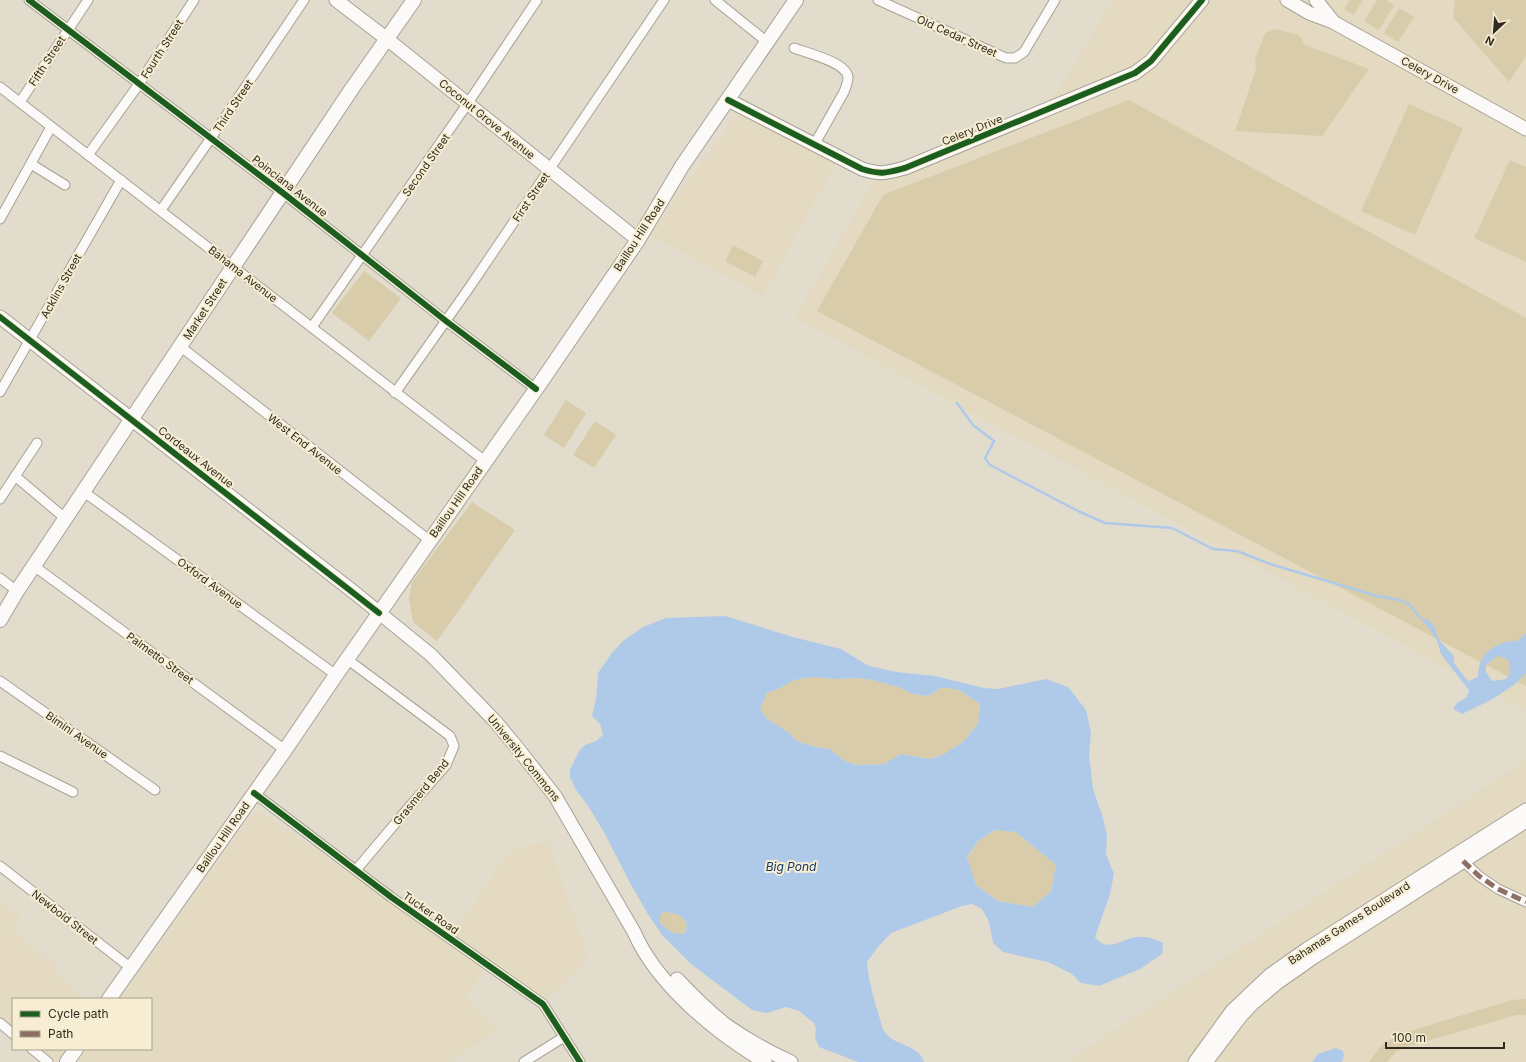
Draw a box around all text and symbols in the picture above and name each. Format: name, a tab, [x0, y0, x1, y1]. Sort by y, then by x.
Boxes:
street label: Old Cedar Street	[915, 12, 1000, 60]
north arrow	[1474, 12, 1514, 52]
street label: Fourth Street	[138, 16, 187, 81]
street label: Fifth Street	[26, 33, 69, 89]
text: N	[1483, 33, 1496, 49]
street label: Celery Drive	[1398, 53, 1462, 97]
street label: Third Street	[210, 76, 256, 135]
street label: Coconut Grove Avenue	[436, 76, 538, 162]
street label: Celery Drive	[940, 111, 1004, 149]
street label: Second Street	[399, 130, 453, 199]
street label: Poinciana Avenue	[249, 152, 331, 220]
street label: First Street	[509, 169, 553, 224]
street label: Baillou Hill Road	[610, 196, 668, 274]
street label: Bahama Avenue	[206, 243, 280, 305]
street label: Acklins Street	[38, 251, 85, 321]
street label: Market Street	[180, 275, 230, 342]
street label: West End Avenue	[265, 411, 345, 477]
street label: Cordeaux Avenue	[155, 423, 237, 491]
street label: Baillou Hill Road	[426, 464, 486, 540]
street label: Oxford Avenue	[175, 555, 245, 611]
street label: Palmetto Street	[124, 629, 197, 687]
street label: Bimini Avenue	[43, 708, 111, 762]
street label: University Commons	[485, 712, 564, 805]
street label: Grasmerd Bend	[390, 756, 452, 828]
street label: Baillou Hill Road	[193, 799, 253, 875]
water label: Big Pond	[766, 859, 817, 874]
street label: Bahamas Games Boulevard	[1286, 878, 1412, 968]
street label: Newbold Street	[29, 887, 101, 948]
street label: Tucker Road	[400, 889, 462, 937]
legend	[12, 998, 152, 1050]
text: Cycle path	[48, 1006, 109, 1021]
scale bar	[1386, 1024, 1504, 1050]
text: Path	[48, 1026, 73, 1041]
text: 100 m	[1392, 1030, 1426, 1045]

